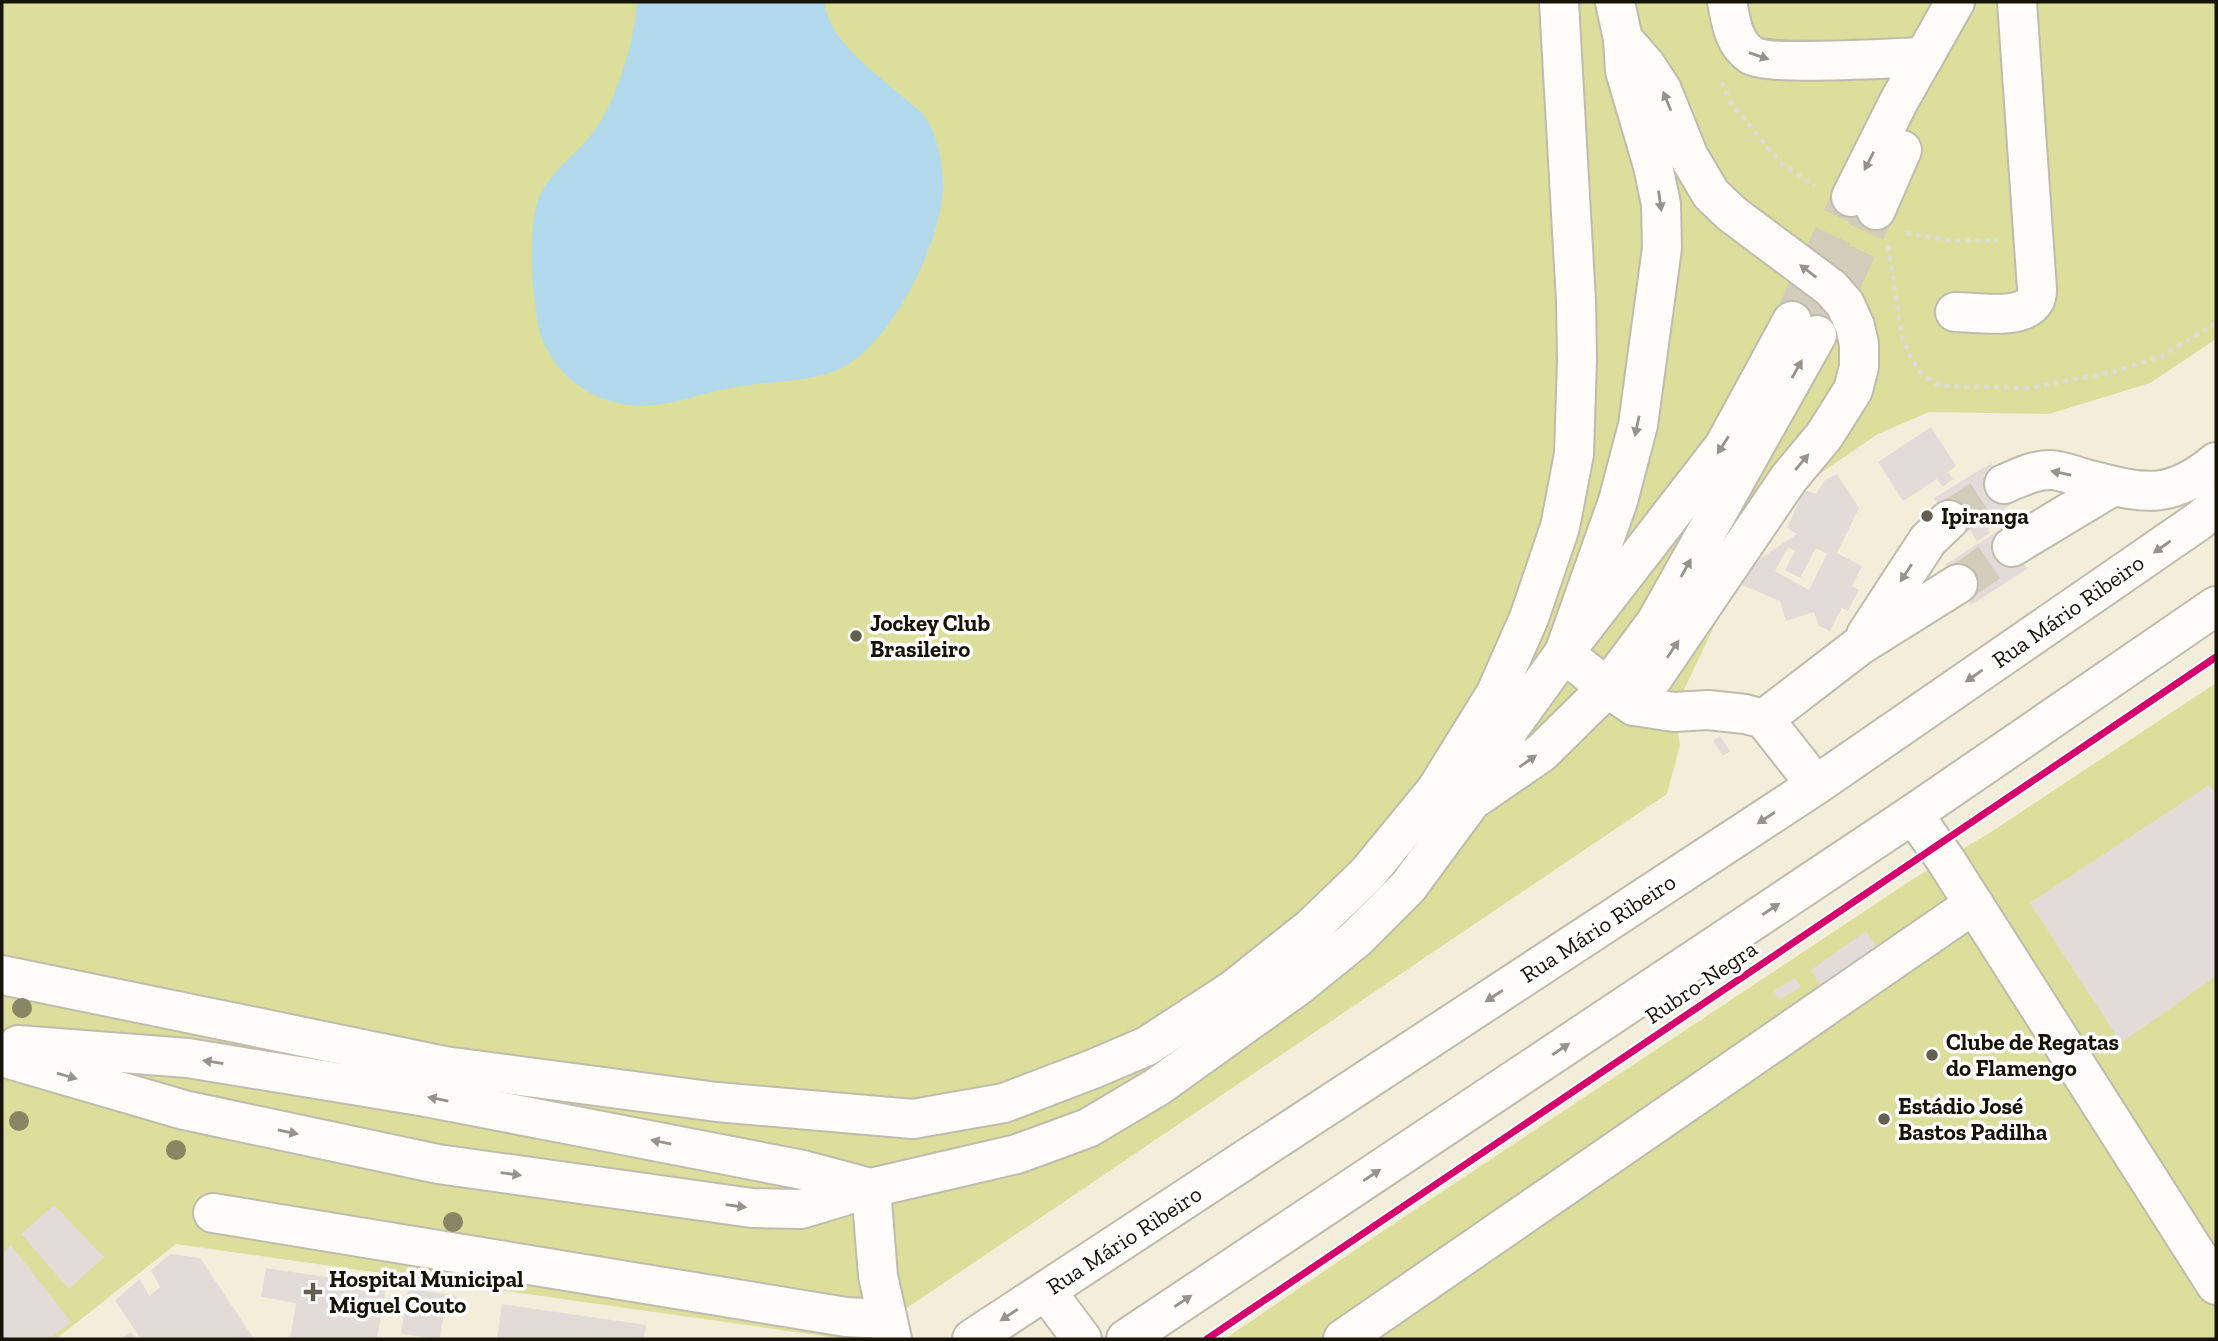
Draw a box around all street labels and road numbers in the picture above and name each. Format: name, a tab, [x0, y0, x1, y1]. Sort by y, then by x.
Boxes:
street label: Rua Mário Ribeiro	[1987, 548, 2149, 674]
street label: Rua Mário Ribeiro	[1515, 867, 1681, 989]
street label: Rubro-Negra	[1640, 934, 1762, 1030]
street label: Rua Mário Ribeiro	[1041, 1179, 1207, 1301]

